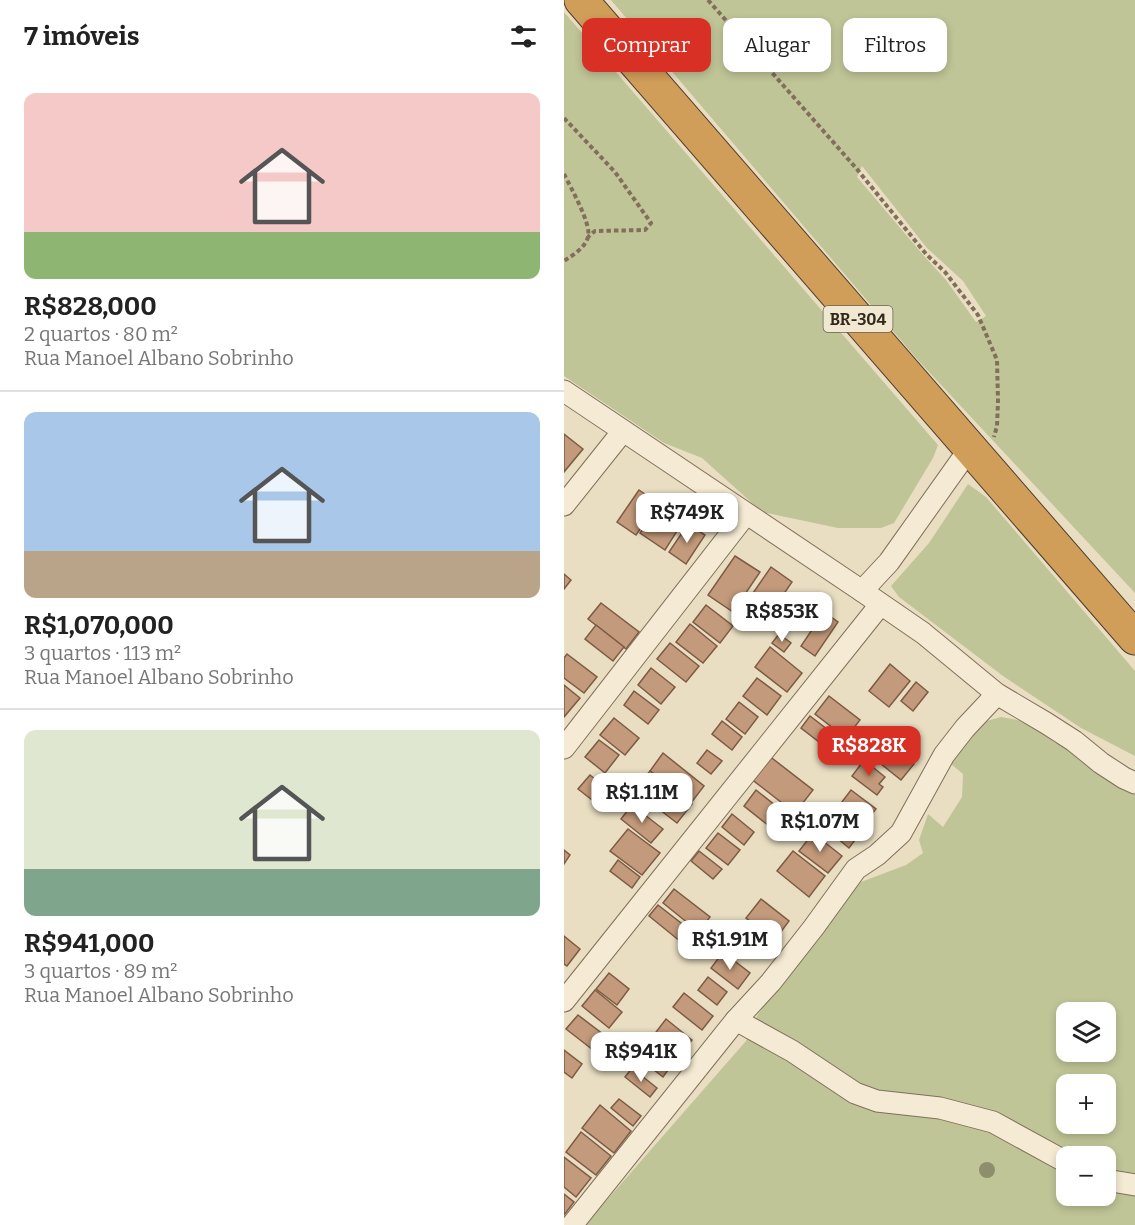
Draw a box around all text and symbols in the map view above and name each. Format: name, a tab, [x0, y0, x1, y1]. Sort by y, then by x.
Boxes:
chip: Comprar	[582, 18, 711, 72]
chip: Alugar	[723, 18, 831, 72]
chip: Filtros	[843, 18, 947, 72]
icon: filters	[507, 20, 540, 53]
text: 7 imóveis	[24, 21, 140, 52]
icon: home	[228, 132, 336, 240]
text: R$828,000	[24, 291, 157, 322]
road number: BR-304	[824, 306, 892, 332]
text: 2 quartos · 80 m²	[24, 322, 178, 346]
text: Rua Manoel Albano Sobrinho	[24, 346, 294, 370]
icon: home	[228, 451, 336, 559]
pin: R$749K	[638, 493, 736, 544]
text: R$749K	[650, 500, 724, 524]
pin: R$853K	[733, 592, 831, 643]
text: R$853K	[745, 599, 819, 623]
text: R$1,070,000	[24, 610, 174, 641]
text: 3 quartos · 113 m²	[24, 641, 181, 665]
text: Rua Manoel Albano Sobrinho	[24, 665, 294, 689]
pin: R$828K	[820, 726, 918, 777]
text: R$828K	[832, 733, 906, 757]
icon: home	[228, 769, 336, 877]
pin: R$1.11M	[587, 773, 697, 824]
text: R$1.11M	[605, 780, 679, 804]
pin: R$1.07M	[765, 802, 875, 853]
text: R$1.07M	[781, 809, 859, 833]
pin: R$1.91M	[675, 920, 785, 971]
text: R$1.91M	[692, 927, 768, 951]
text: R$941,000	[24, 928, 154, 959]
text: 3 quartos · 89 m²	[24, 959, 177, 983]
text: Rua Manoel Albano Sobrinho	[24, 983, 294, 1007]
map controls	[1056, 1002, 1116, 1206]
button: layers	[1056, 1002, 1116, 1062]
pin: R$941K	[592, 1032, 690, 1083]
text: R$941K	[605, 1039, 677, 1063]
button: +	[1056, 1074, 1116, 1134]
button: −	[1056, 1146, 1116, 1206]

